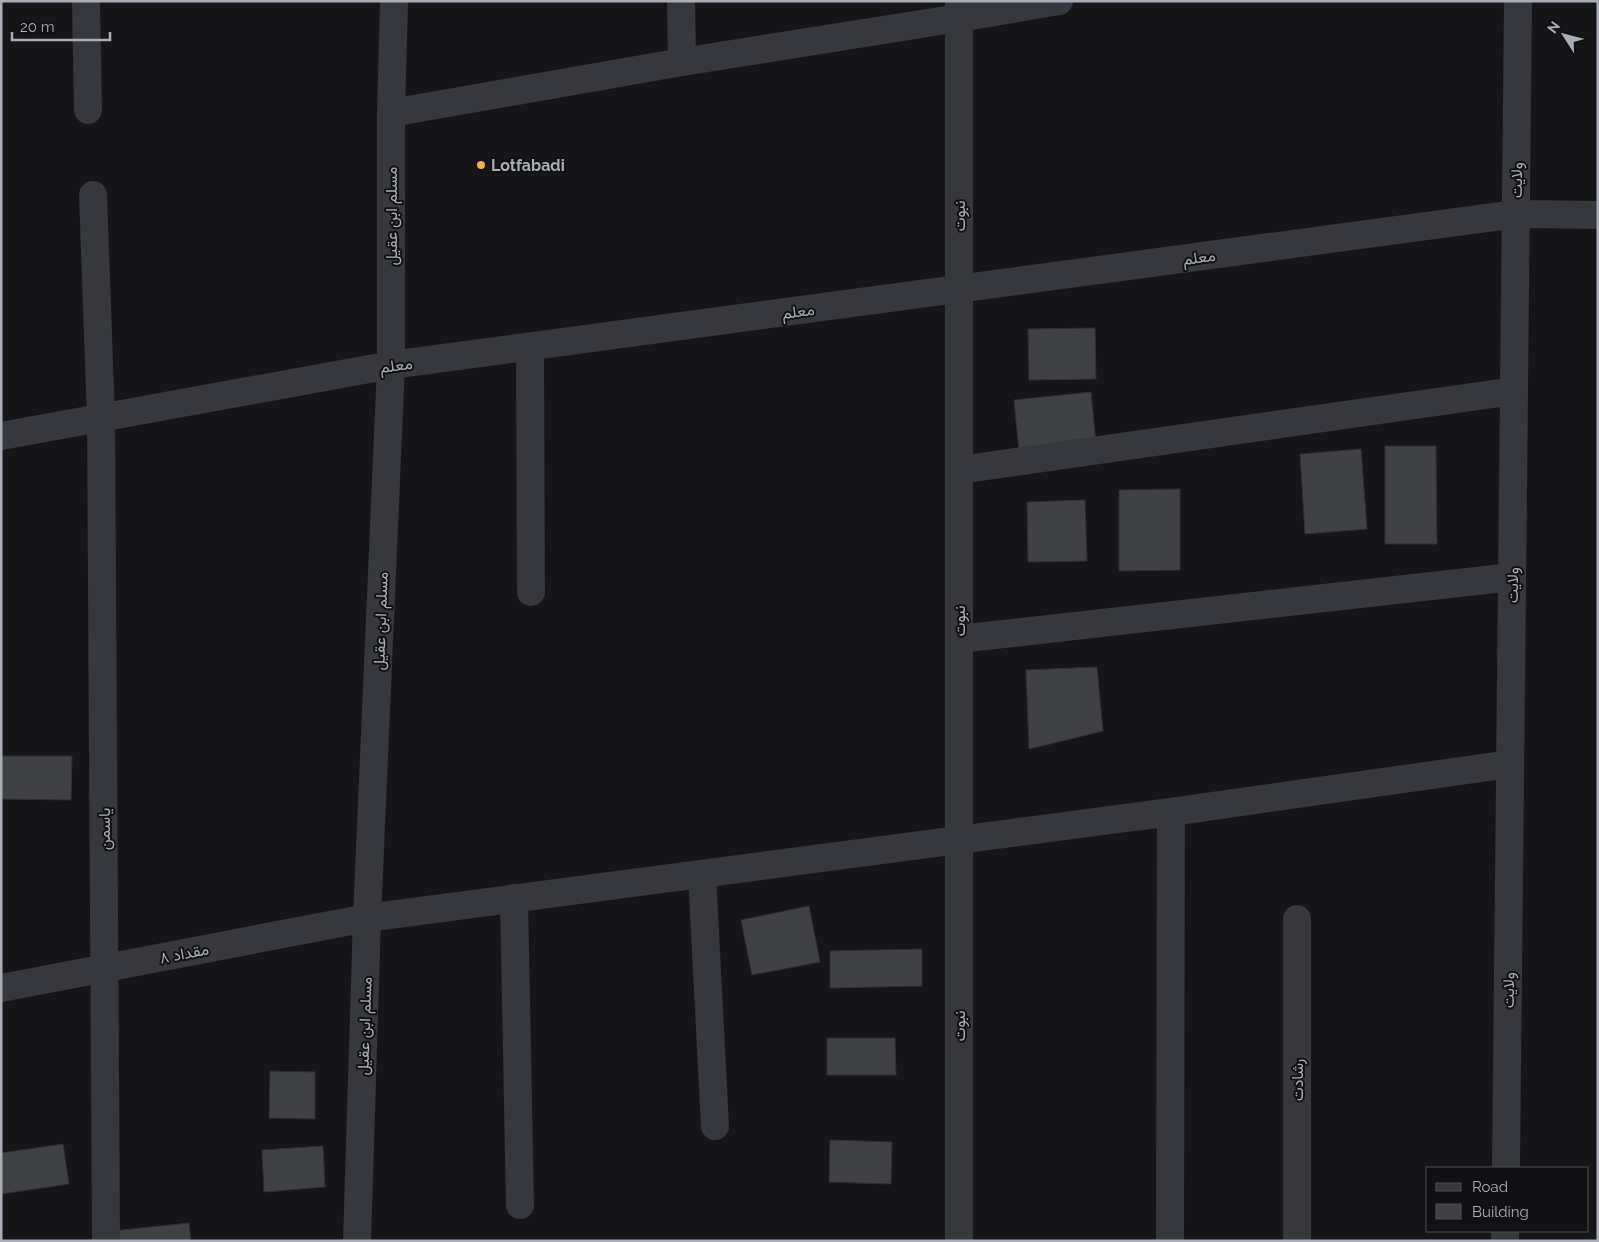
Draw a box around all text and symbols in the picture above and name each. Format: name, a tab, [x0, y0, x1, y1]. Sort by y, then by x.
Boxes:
scale bar	[12, 10, 110, 42]
north arrow	[1539, 10, 1589, 60]
text: 20 m	[20, 18, 55, 36]
text: N	[1544, 18, 1563, 36]
place label: Lotfabadi	[491, 156, 565, 175]
marker: Lotfabadi	[475, 159, 487, 171]
street label: ولایت	[1507, 162, 1527, 198]
street label: مسلم ابن عقیل	[382, 167, 402, 265]
street label: نبوت	[950, 200, 970, 232]
street label: معلم	[1181, 246, 1217, 270]
street label: معلم	[780, 300, 816, 324]
street label: معلم	[378, 354, 414, 378]
street label: ولایت	[1503, 567, 1523, 603]
street label: مسلم ابن عقیل	[369, 571, 393, 671]
street label: نبوت	[950, 605, 970, 637]
street label: یاسمن	[95, 808, 115, 850]
street label: مقداد ۸	[158, 939, 210, 968]
street label: ولایت	[1499, 972, 1519, 1008]
street label: مسلم ابن عقیل	[353, 976, 377, 1076]
street label: نبوت	[950, 1010, 970, 1042]
street label: رشادت	[1288, 1059, 1308, 1101]
legend	[1426, 1167, 1589, 1232]
text: Road	[1472, 1178, 1508, 1196]
text: Building	[1472, 1203, 1529, 1221]

